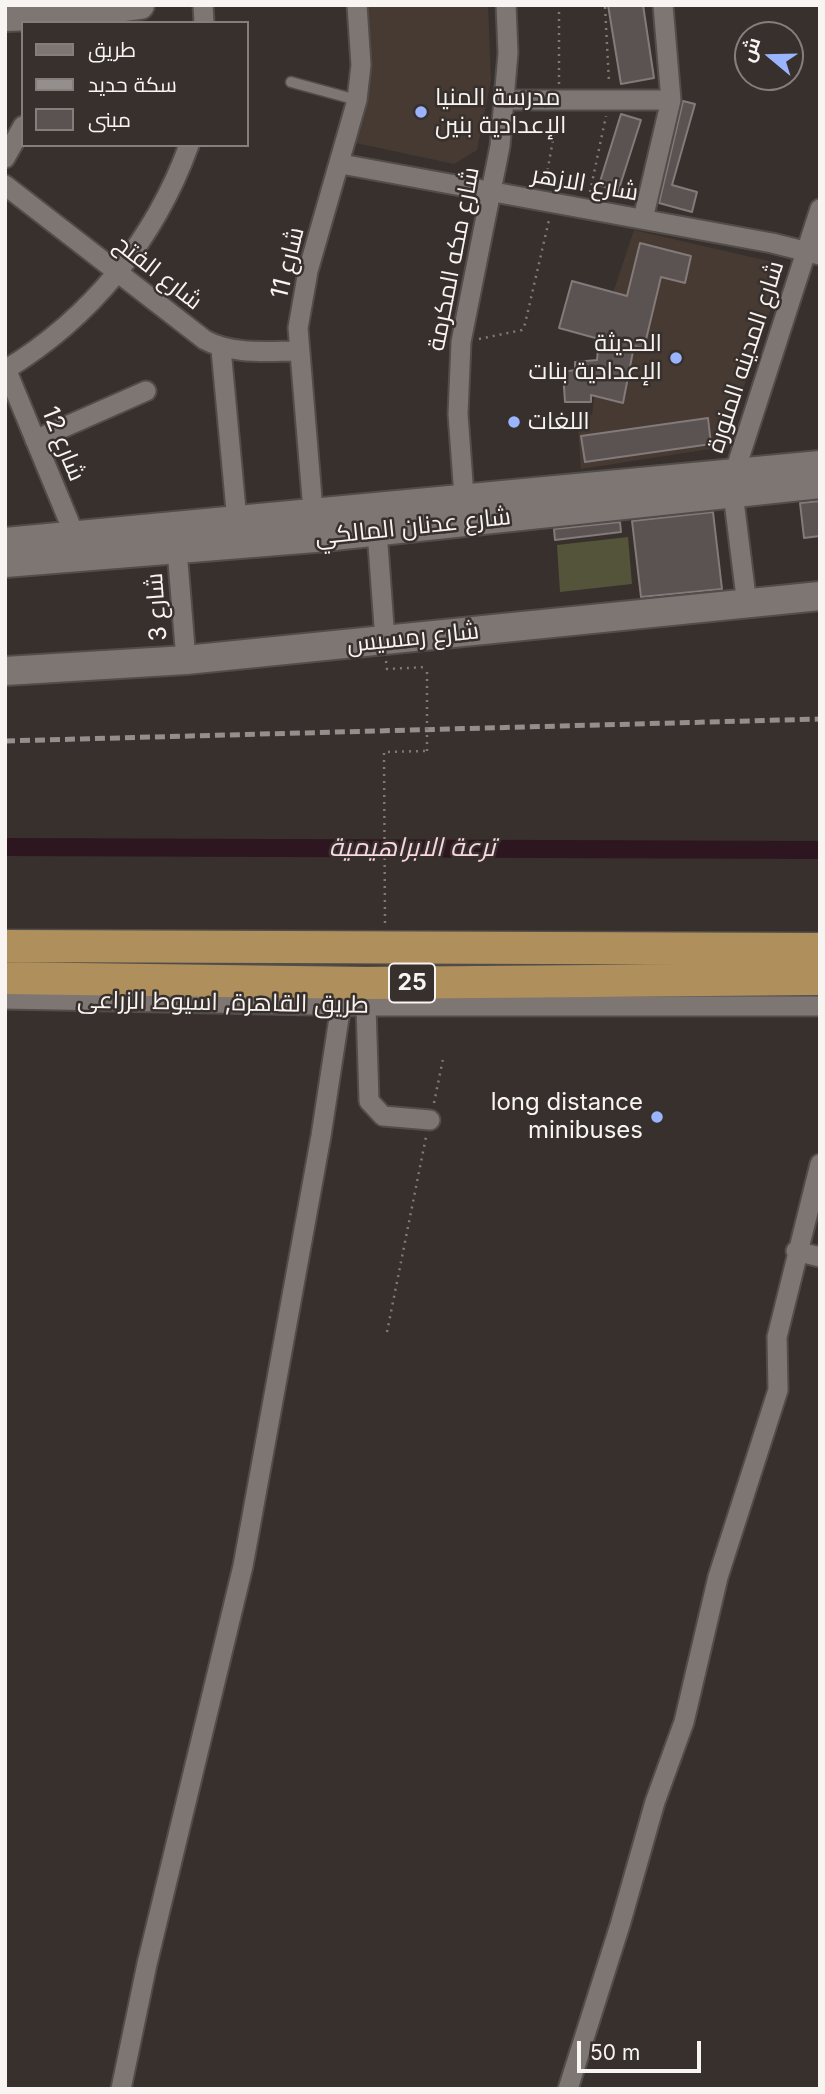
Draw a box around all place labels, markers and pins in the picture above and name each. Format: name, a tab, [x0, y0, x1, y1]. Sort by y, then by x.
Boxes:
place label: مدرسة المنيا الإعدادية بنين	[435, 84, 566, 140]
marker: مدرسة المنيا الإعدادية بنين	[413, 104, 429, 120]
place label: الحديثة الإعدادية بنات	[528, 330, 662, 386]
marker: الحديثة الإعدادية بنات	[668, 350, 684, 366]
place label: اللغات	[528, 408, 590, 436]
marker: اللغات	[506, 414, 522, 430]
place label: long distance minibuses	[491, 1089, 643, 1145]
marker: long distance minibuses	[649, 1109, 665, 1125]

